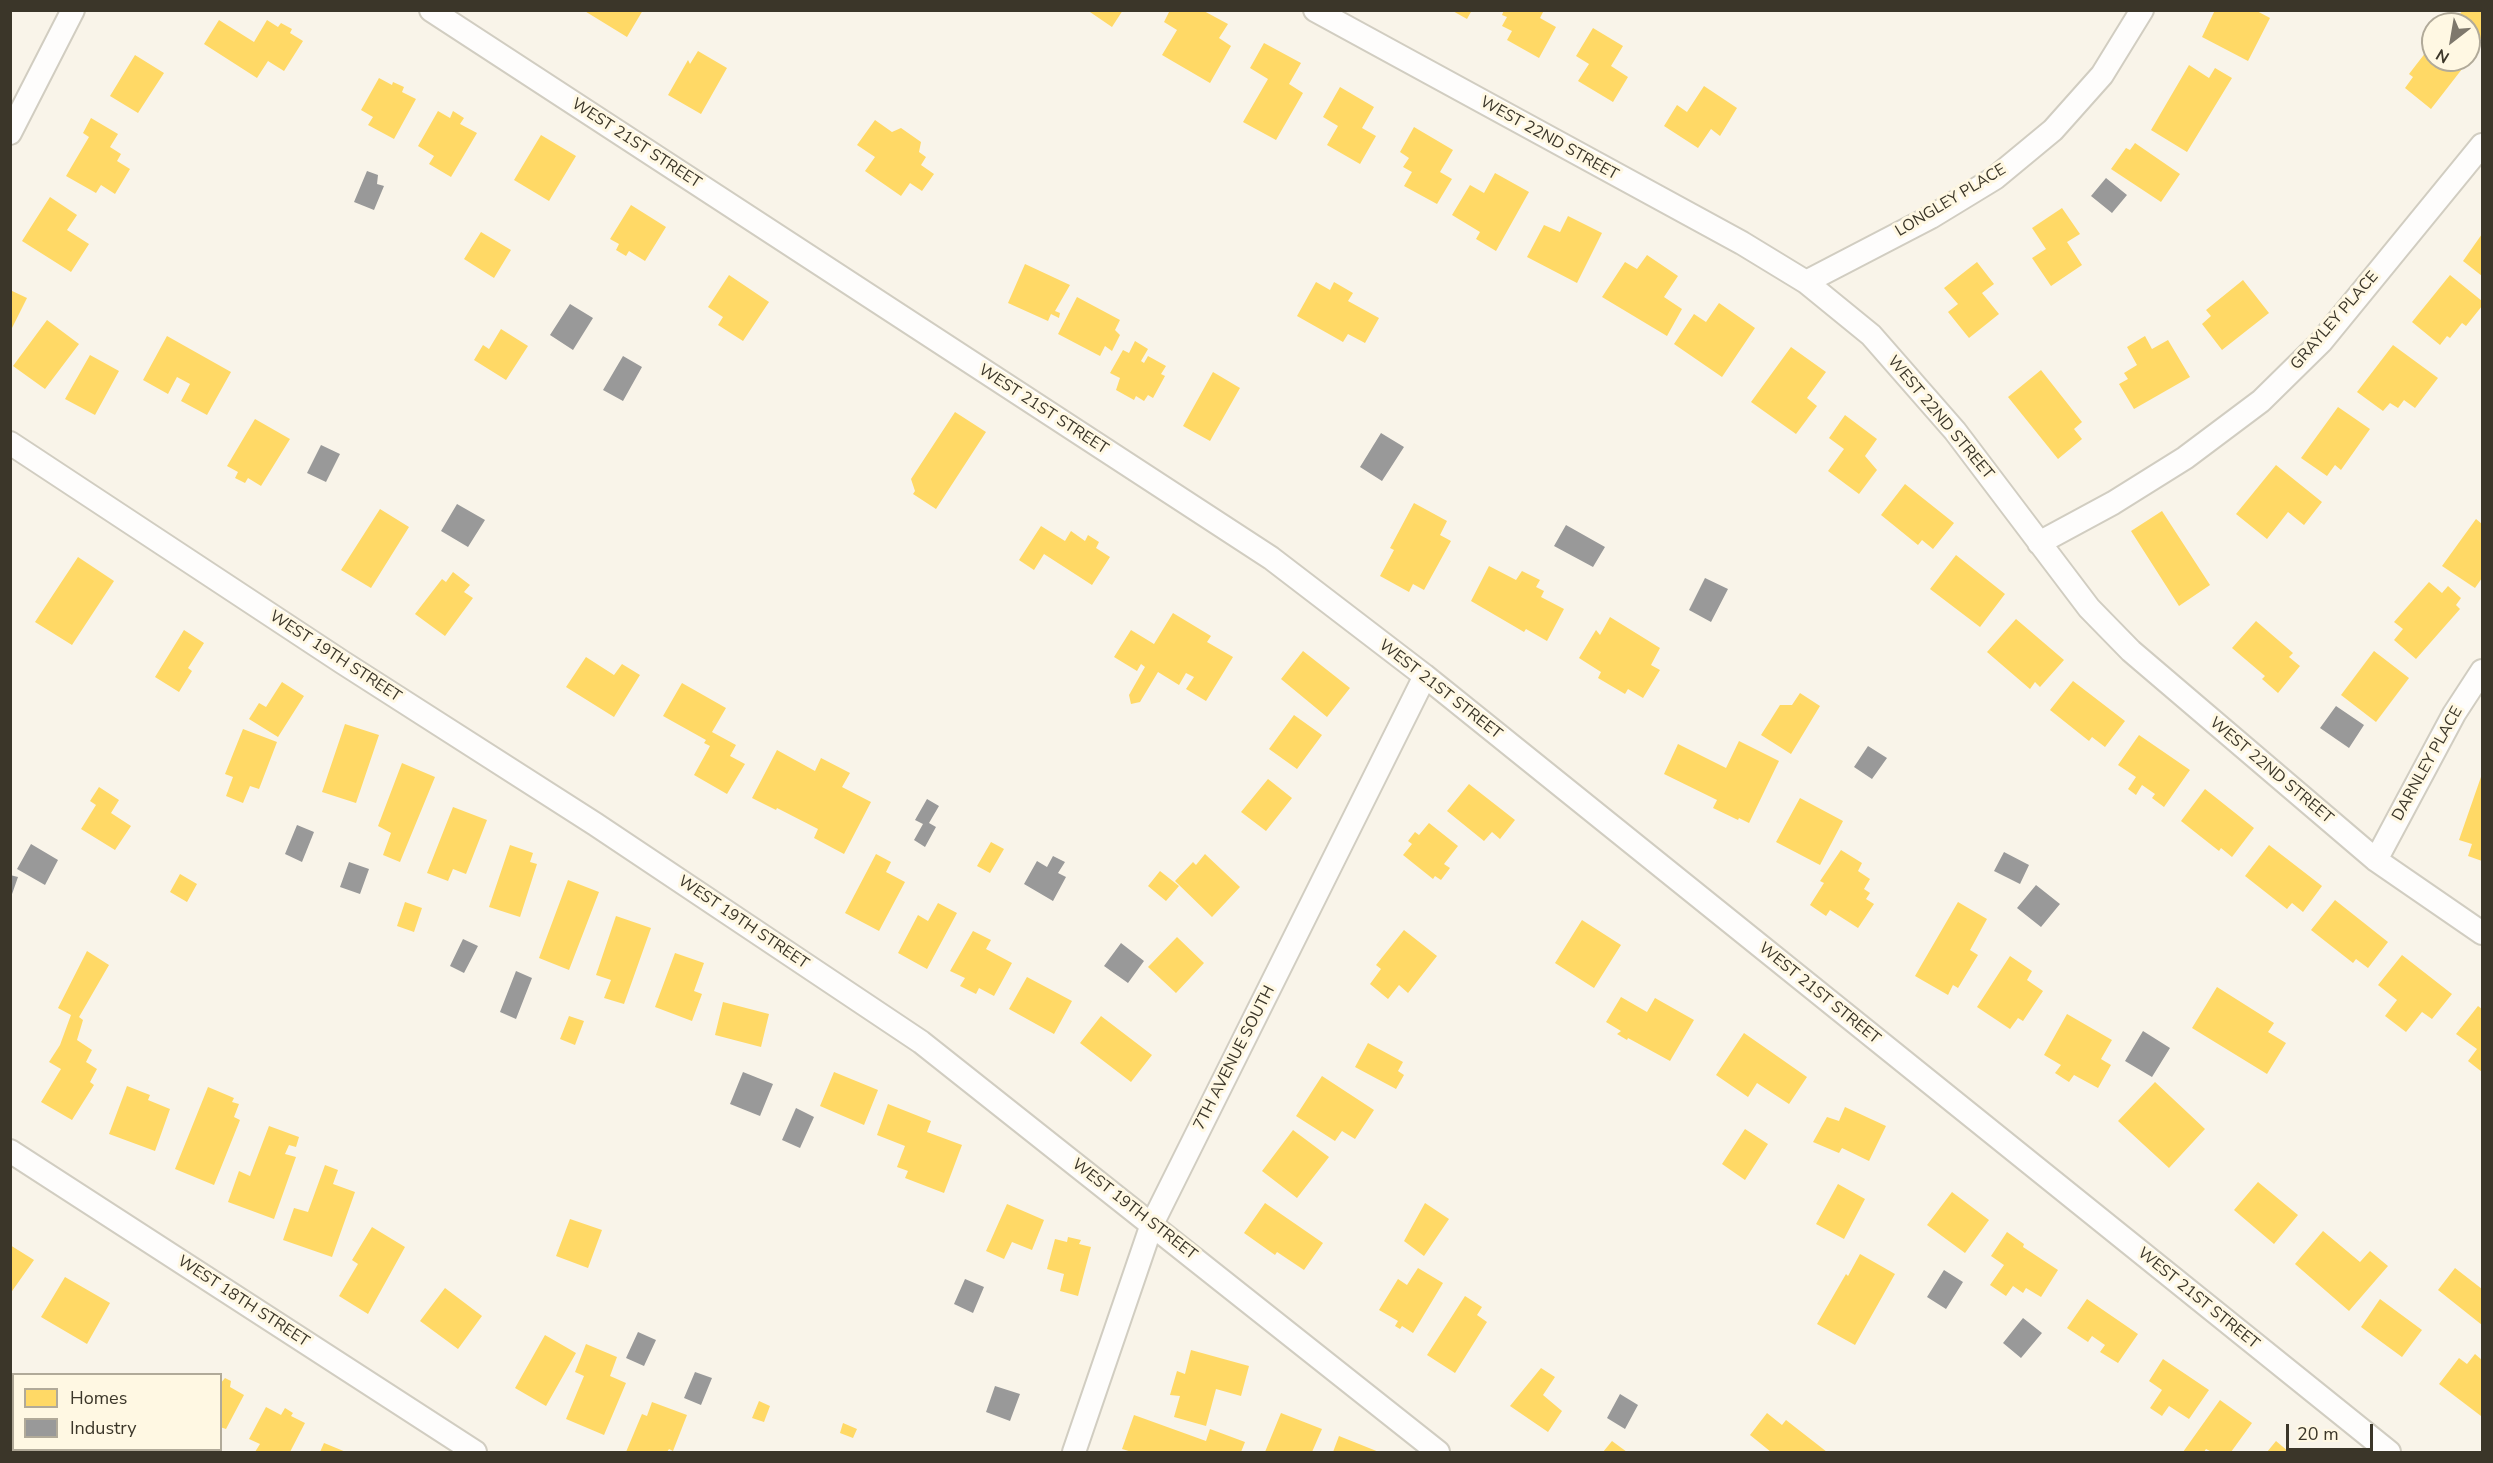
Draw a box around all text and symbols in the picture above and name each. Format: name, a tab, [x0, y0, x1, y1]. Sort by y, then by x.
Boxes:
north arrow	[2421, 12, 2481, 72]
text: N	[2432, 43, 2454, 68]
street label: WEST 22ND STREET	[1476, 93, 1622, 185]
street label: WEST 21ST STREET	[568, 95, 704, 193]
street label: LONGLEY PLACE	[1892, 160, 2010, 242]
street label: GRAYLEY PLACE	[2287, 268, 2383, 374]
street label: WEST 22ND STREET	[1883, 352, 1997, 484]
street label: WEST 21ST STREET	[975, 361, 1111, 459]
street label: WEST 19TH STREET	[266, 607, 404, 707]
street label: WEST 21ST STREET	[1375, 636, 1505, 744]
street label: DARNLEY PLACE	[2389, 704, 2467, 824]
street label: WEST 22ND STREET	[2205, 714, 2337, 828]
street label: WEST 19TH STREET	[674, 872, 812, 974]
street label: WEST 21ST STREET	[1754, 939, 1884, 1049]
street label: 7TH AVENUE SOUTH	[1190, 983, 1280, 1133]
street label: WEST 19TH STREET	[1068, 1155, 1200, 1265]
street label: WEST 21ST STREET	[2133, 1244, 2263, 1354]
street label: WEST 18TH STREET	[174, 1252, 312, 1352]
legend	[12, 1373, 222, 1451]
text: Homes	[70, 1386, 127, 1410]
scale bar	[2289, 1412, 2376, 1450]
text: Industry	[70, 1416, 137, 1440]
text: 20 m	[2297, 1422, 2339, 1446]

